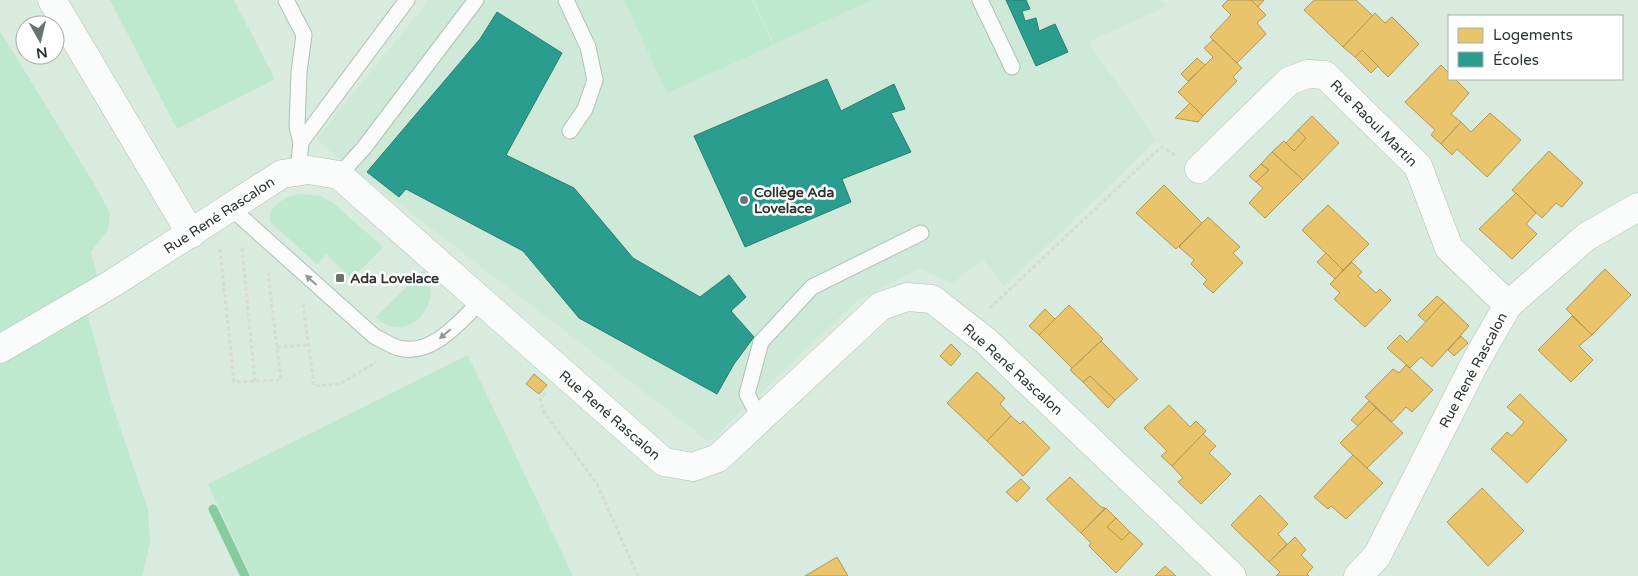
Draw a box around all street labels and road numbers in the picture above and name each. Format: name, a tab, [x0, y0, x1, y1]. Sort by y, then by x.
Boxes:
street label: Rue Raoul Martin	[1327, 76, 1421, 170]
street label: Rue René Rascalon	[161, 173, 278, 258]
street label: Rue René Rascalon	[1436, 310, 1511, 431]
street label: Rue René Rascalon	[959, 320, 1066, 419]
street label: Rue René Rascalon	[556, 367, 664, 464]

